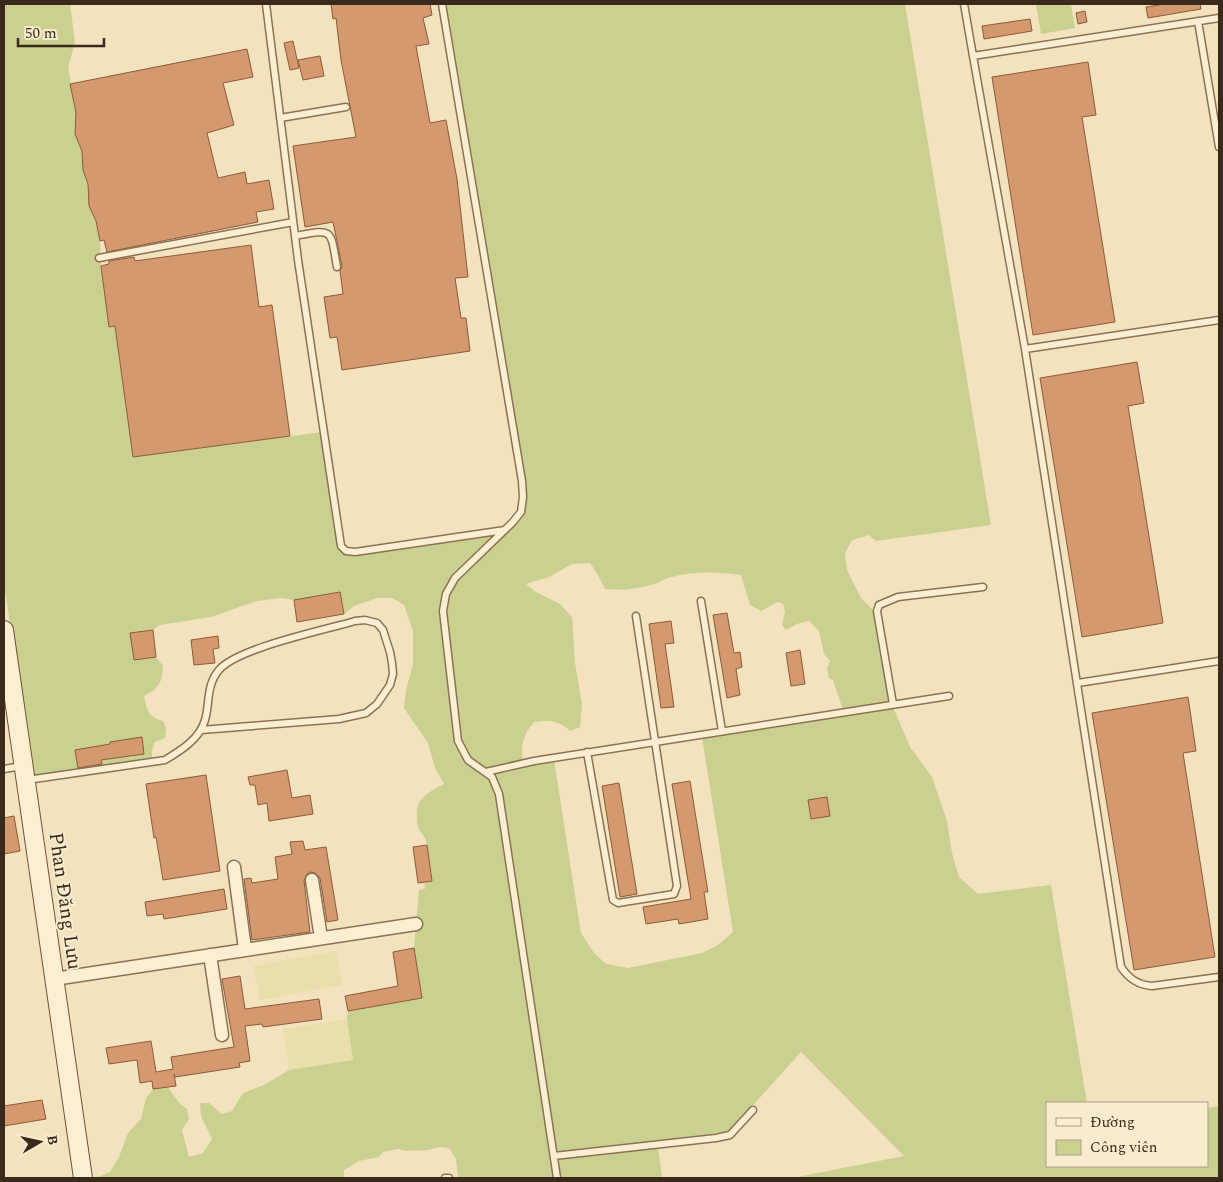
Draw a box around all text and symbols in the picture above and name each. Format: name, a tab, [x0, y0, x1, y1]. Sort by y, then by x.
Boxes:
scale bar	[18, 15, 104, 47]
text: 50 m	[25, 22, 57, 45]
street label: Phan Đăng Lưu	[41, 830, 89, 972]
legend	[1046, 1102, 1208, 1167]
text: Đường	[1090, 1111, 1135, 1134]
north arrow	[15, 1117, 65, 1167]
text: B	[41, 1134, 64, 1147]
text: Công viên	[1090, 1136, 1158, 1159]

